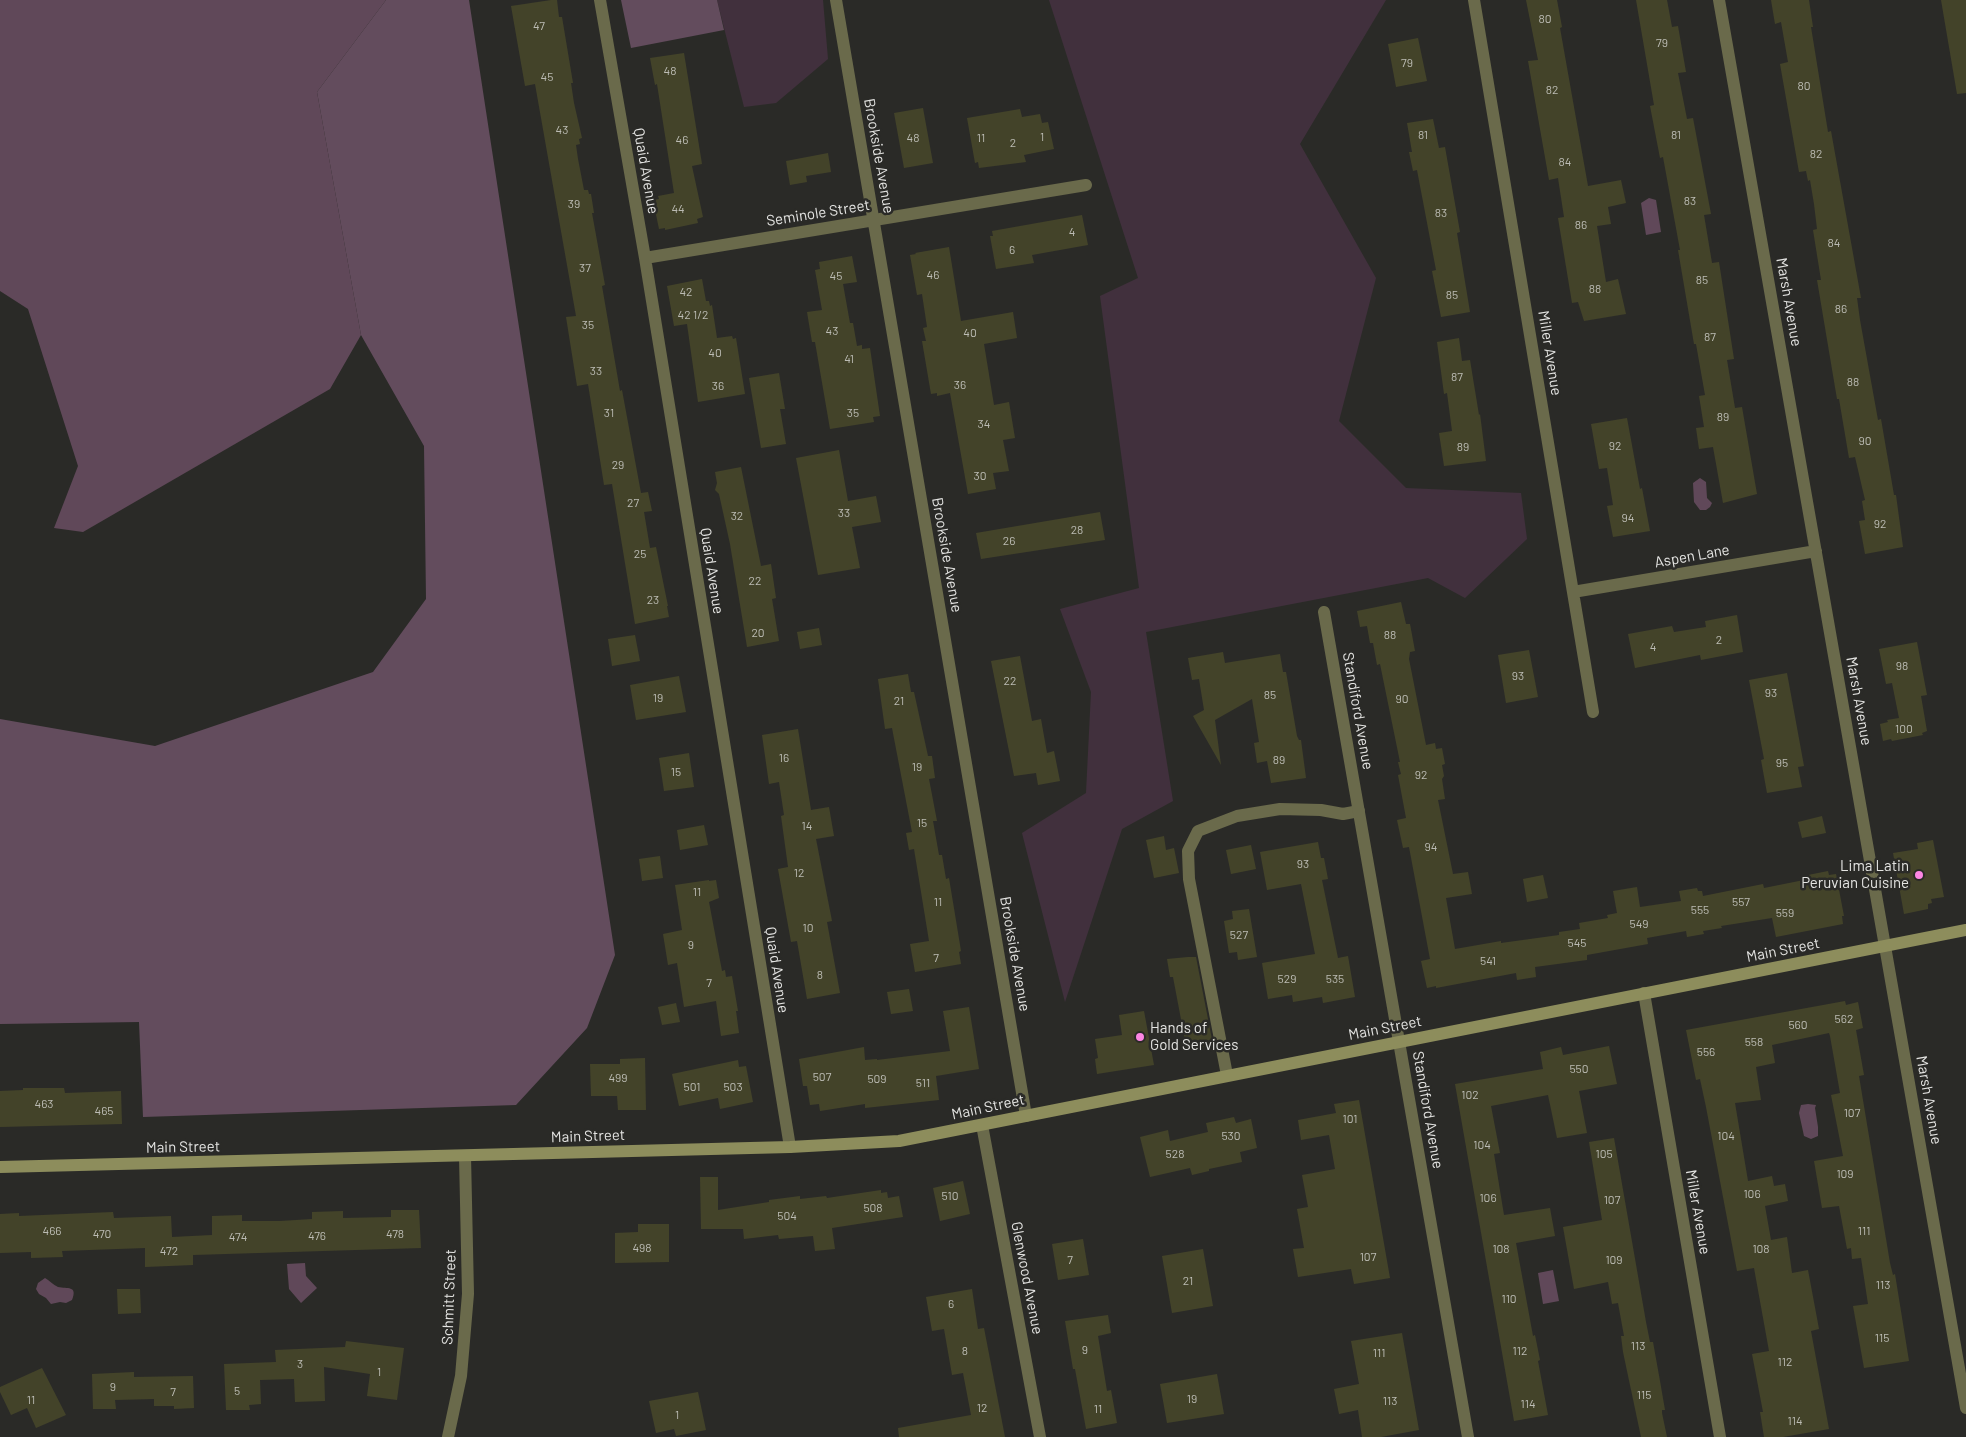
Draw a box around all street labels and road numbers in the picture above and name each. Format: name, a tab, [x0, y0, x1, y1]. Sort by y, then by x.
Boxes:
street label: Brookside Avenue	[860, 97, 898, 215]
street label: Quaid Avenue	[630, 127, 662, 215]
street label: Seminole Street	[765, 196, 871, 230]
street label: Marsh Avenue	[1772, 256, 1806, 348]
street label: Miller Avenue	[1534, 309, 1566, 397]
street label: Brookside Avenue	[928, 496, 966, 614]
street label: Quaid Avenue	[696, 527, 728, 615]
street label: Aspen Lane	[1653, 541, 1731, 571]
street label: Standiford Avenue	[1339, 651, 1377, 771]
street label: Marsh Avenue	[1842, 655, 1876, 747]
street label: Brookside Avenue	[996, 895, 1034, 1013]
street label: Quaid Avenue	[761, 926, 793, 1014]
street label: Main Street	[1745, 934, 1821, 966]
street label: Main Street	[1347, 1012, 1423, 1044]
street label: Standiford Avenue	[1409, 1050, 1447, 1170]
street label: Marsh Avenue	[1912, 1054, 1946, 1146]
street label: Main Street	[950, 1090, 1026, 1124]
street label: Main Street	[551, 1126, 625, 1146]
street label: Main Street	[146, 1137, 220, 1157]
street label: Miller Avenue	[1682, 1168, 1714, 1256]
street label: Glenwood Avenue	[1007, 1220, 1047, 1336]
street label: Schmitt Street	[438, 1249, 460, 1345]

